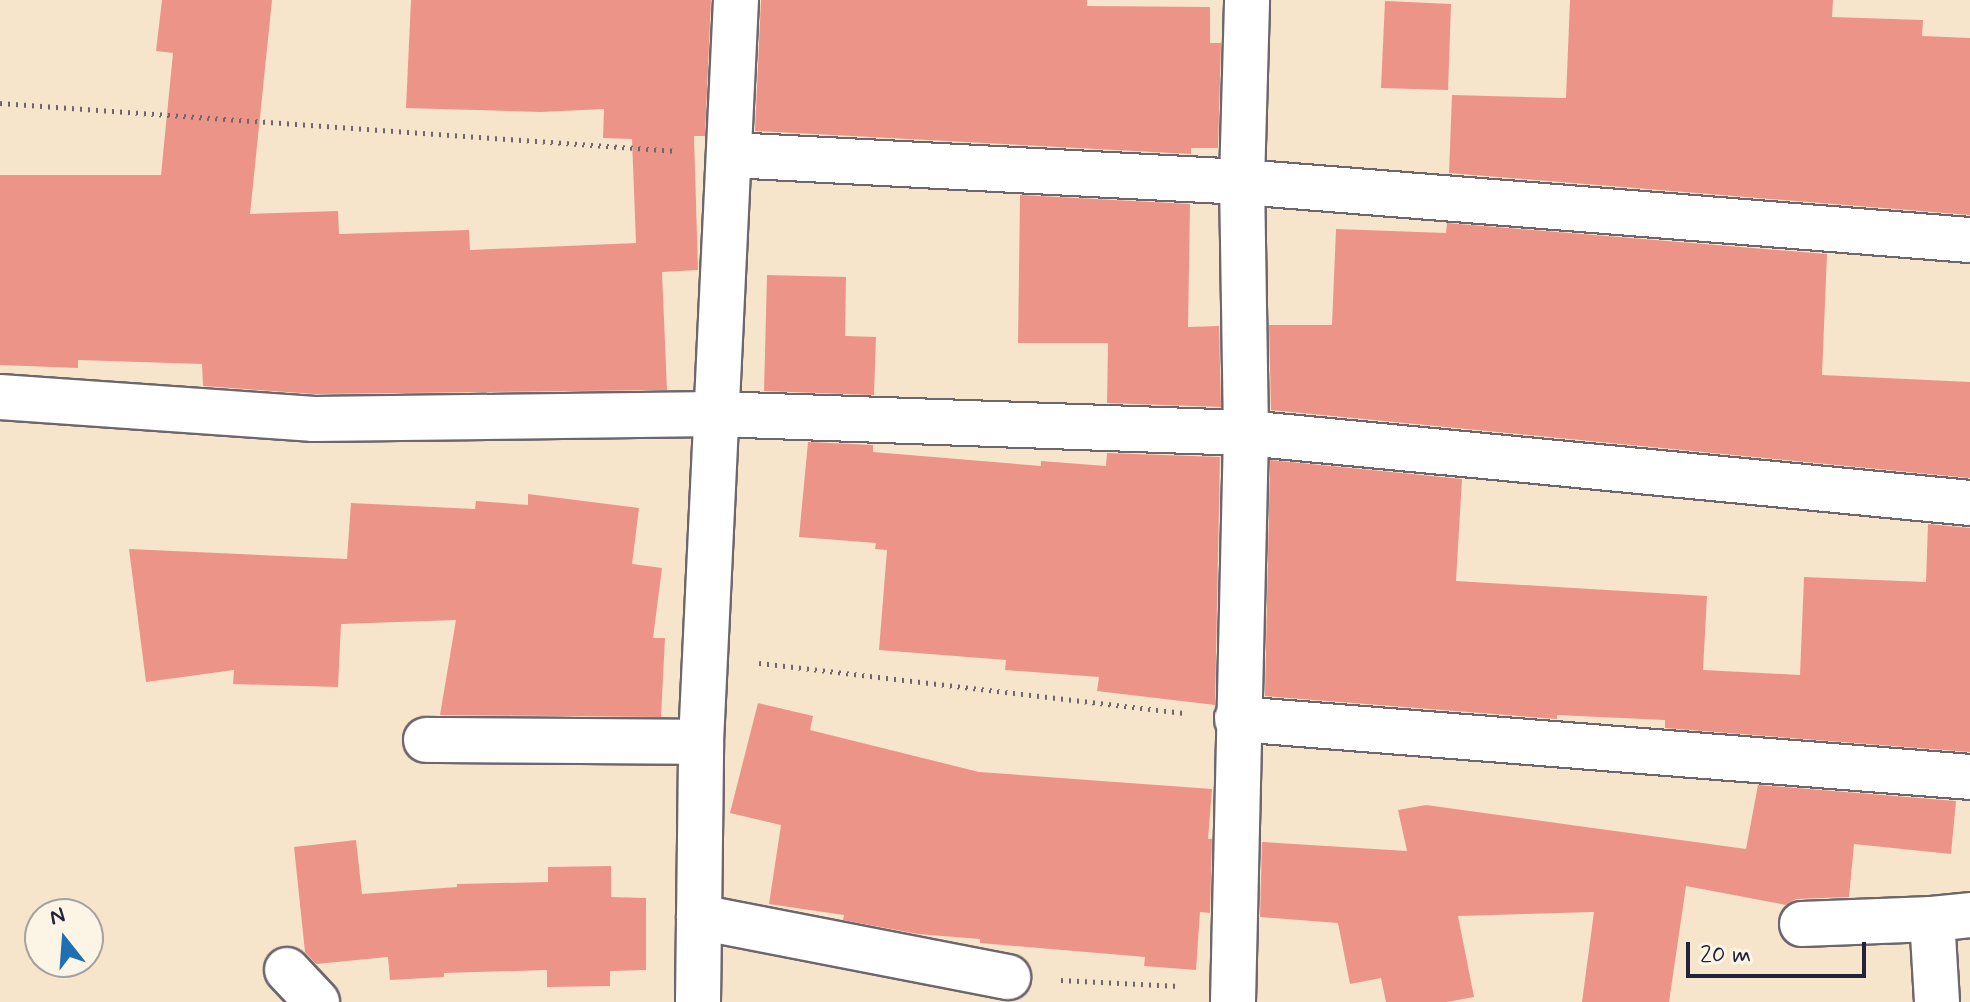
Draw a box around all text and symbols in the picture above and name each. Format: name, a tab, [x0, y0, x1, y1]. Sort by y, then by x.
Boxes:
north arrow	[24, 898, 104, 978]
text: N	[46, 901, 69, 932]
scale bar	[1690, 926, 1870, 976]
text: 20 m	[1700, 940, 1751, 971]

